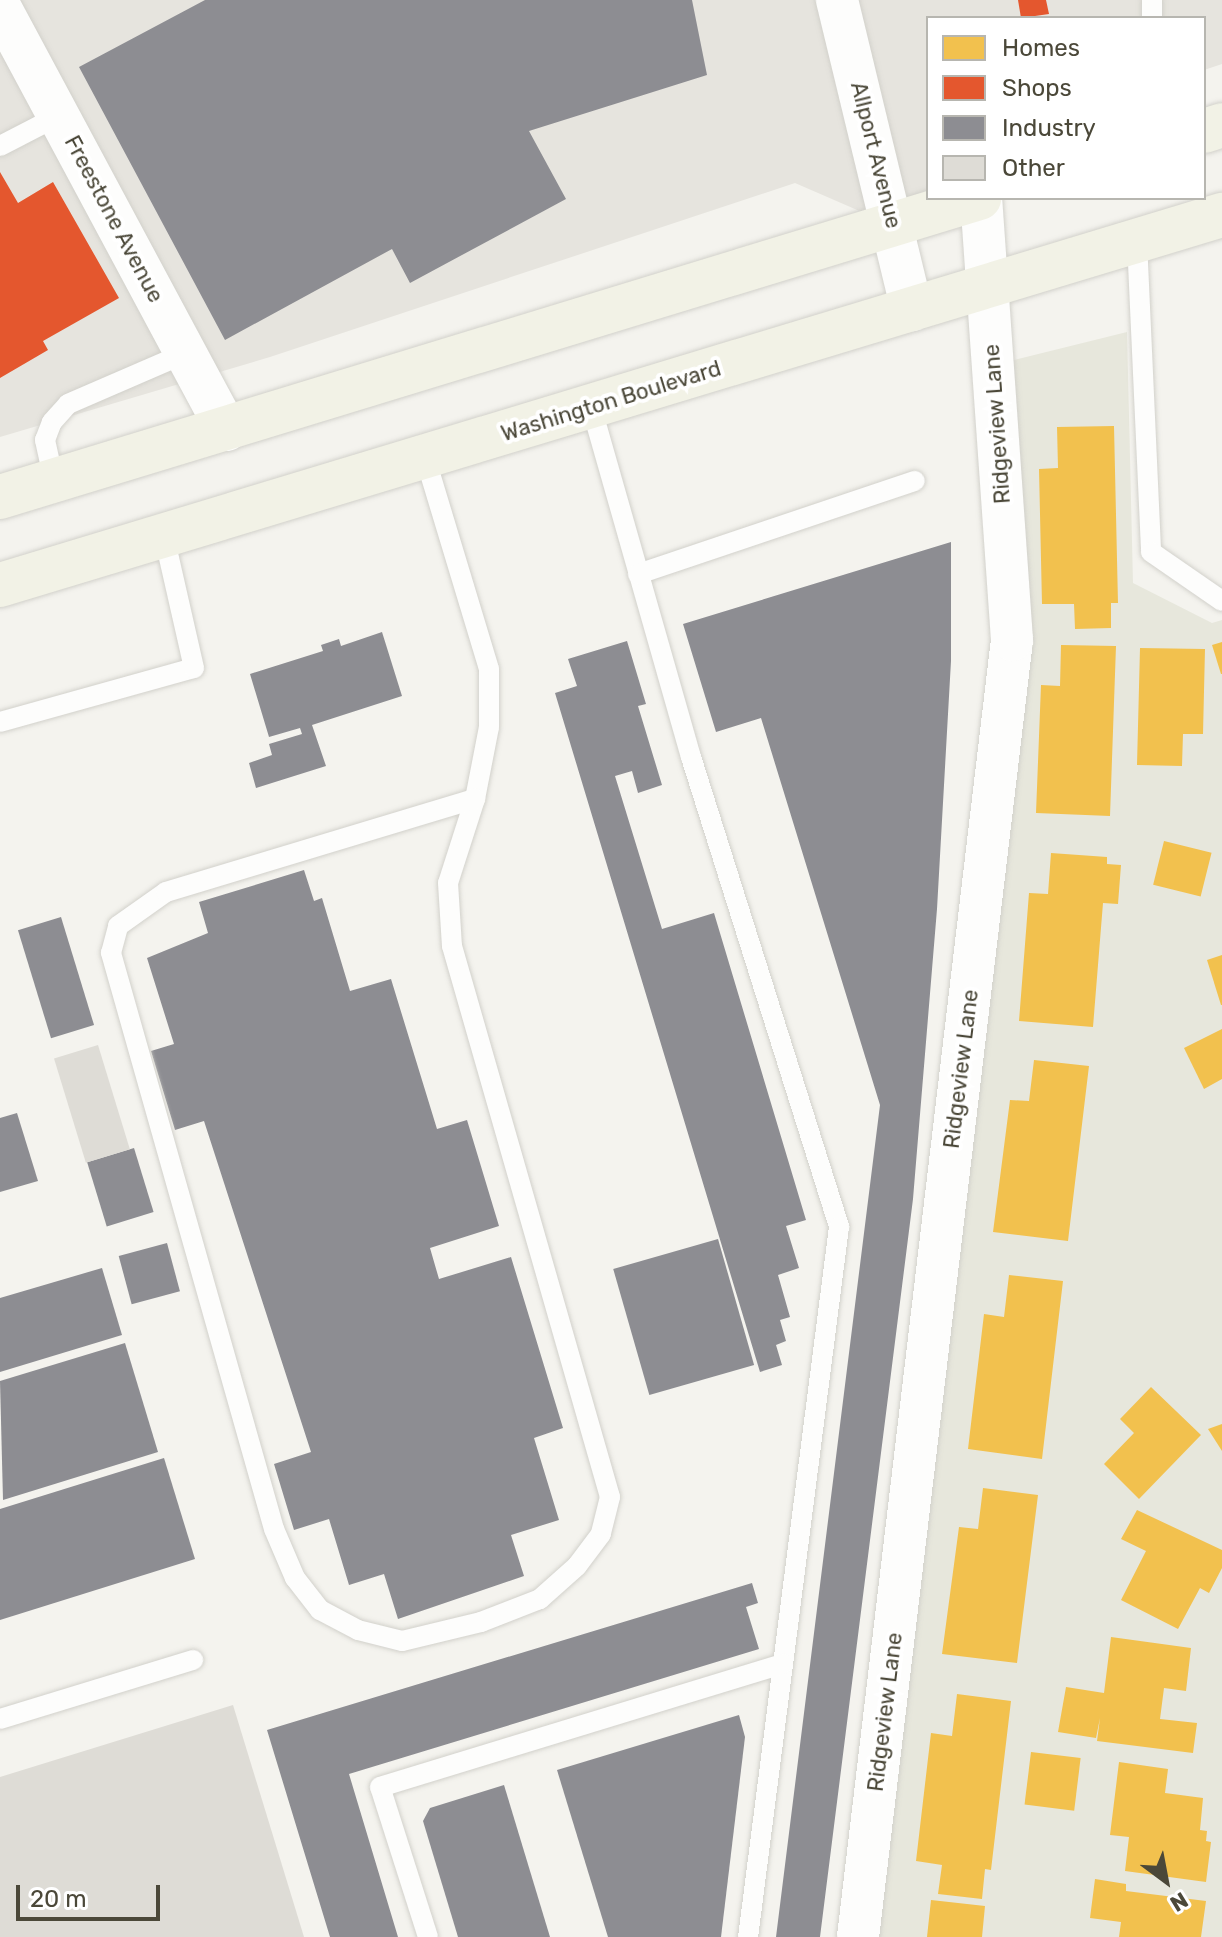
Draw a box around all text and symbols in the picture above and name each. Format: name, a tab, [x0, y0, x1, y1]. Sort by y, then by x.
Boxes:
legend	[926, 16, 1206, 200]
text: Homes	[1002, 34, 1080, 62]
text: Shops	[1002, 74, 1072, 102]
street label: Allport Avenue	[845, 79, 907, 231]
text: Industry	[1002, 114, 1096, 142]
street label: Freestone Avenue	[59, 131, 169, 307]
text: Other	[1002, 154, 1065, 182]
street label: Ridgeview Lane	[978, 343, 1016, 505]
street label: Washington Boulevard	[498, 355, 724, 447]
street label: Ridgeview Lane	[938, 988, 984, 1150]
street label: Ridgeview Lane	[862, 1631, 908, 1793]
north arrow	[1126, 1841, 1206, 1921]
scale bar	[20, 1869, 164, 1919]
text: 20 m	[30, 1885, 87, 1913]
text: N	[1165, 1886, 1193, 1917]

